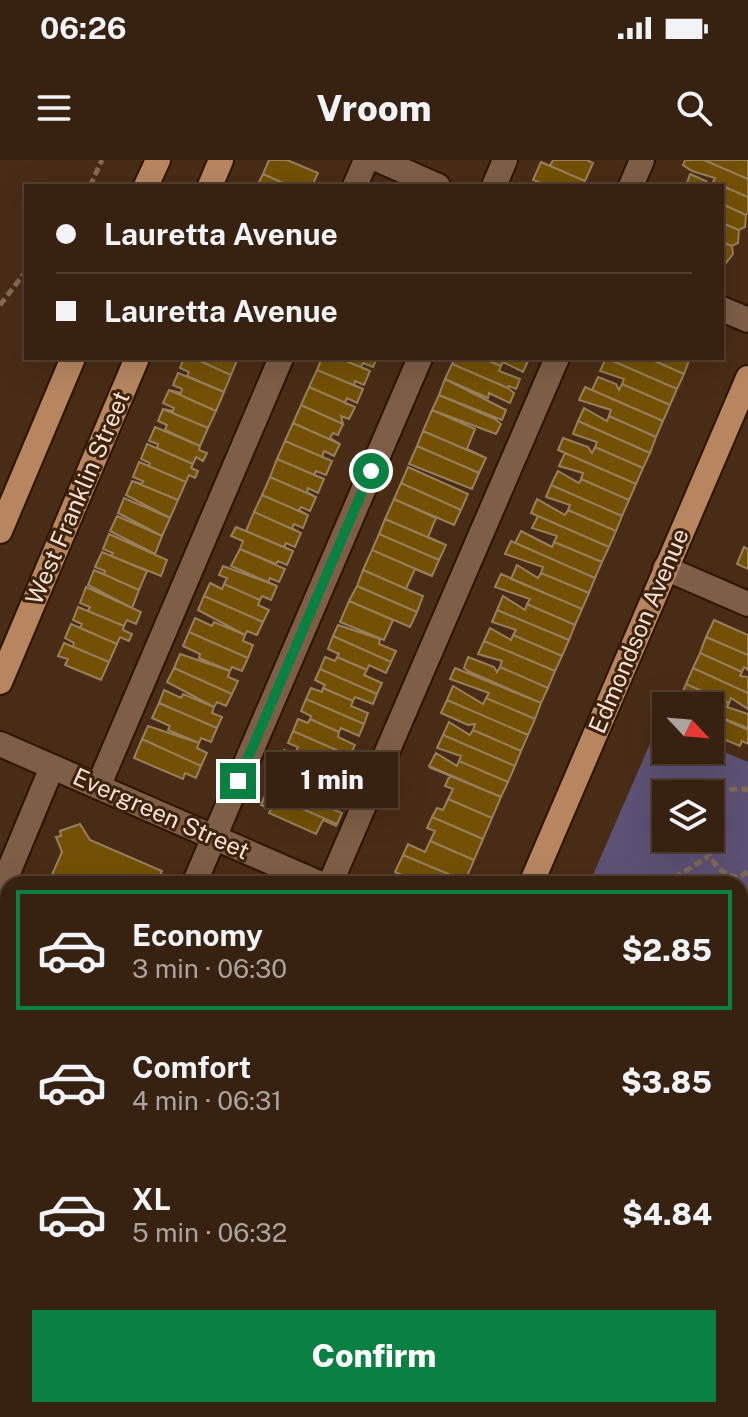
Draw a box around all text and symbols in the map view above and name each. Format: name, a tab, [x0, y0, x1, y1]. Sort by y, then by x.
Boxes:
text: 06:26	[40, 10, 127, 46]
icon: menu	[32, 86, 76, 130]
icon: search	[672, 86, 716, 130]
text: Vroom	[316, 87, 432, 129]
text: Lauretta Avenue	[104, 216, 338, 252]
text: Lauretta Avenue	[104, 293, 338, 329]
street label: West Franklin Street	[19, 387, 135, 609]
route start	[353, 453, 389, 489]
street label: Edmondson Avenue	[582, 524, 694, 737]
north arrow	[652, 692, 724, 764]
map controls	[652, 692, 724, 852]
callout: 1 min	[266, 753, 398, 809]
street label: Evergreen Street	[69, 762, 254, 865]
route end	[220, 763, 256, 799]
text: 1 min	[300, 764, 364, 795]
button: layers	[652, 780, 724, 852]
icon: car	[36, 914, 108, 986]
text: Economy	[132, 917, 263, 953]
text: $2.85	[622, 932, 712, 968]
text: 3 min · 06:30	[132, 953, 287, 984]
icon: car	[36, 1046, 108, 1118]
text: Comfort	[132, 1049, 251, 1085]
text: $3.85	[621, 1064, 712, 1100]
text: 4 min · 06:31	[132, 1085, 282, 1116]
icon: car	[36, 1178, 108, 1250]
text: XL	[132, 1181, 171, 1217]
text: $4.84	[622, 1196, 712, 1232]
text: 5 min · 06:32	[132, 1217, 287, 1248]
button: Confirm	[32, 1310, 716, 1402]

